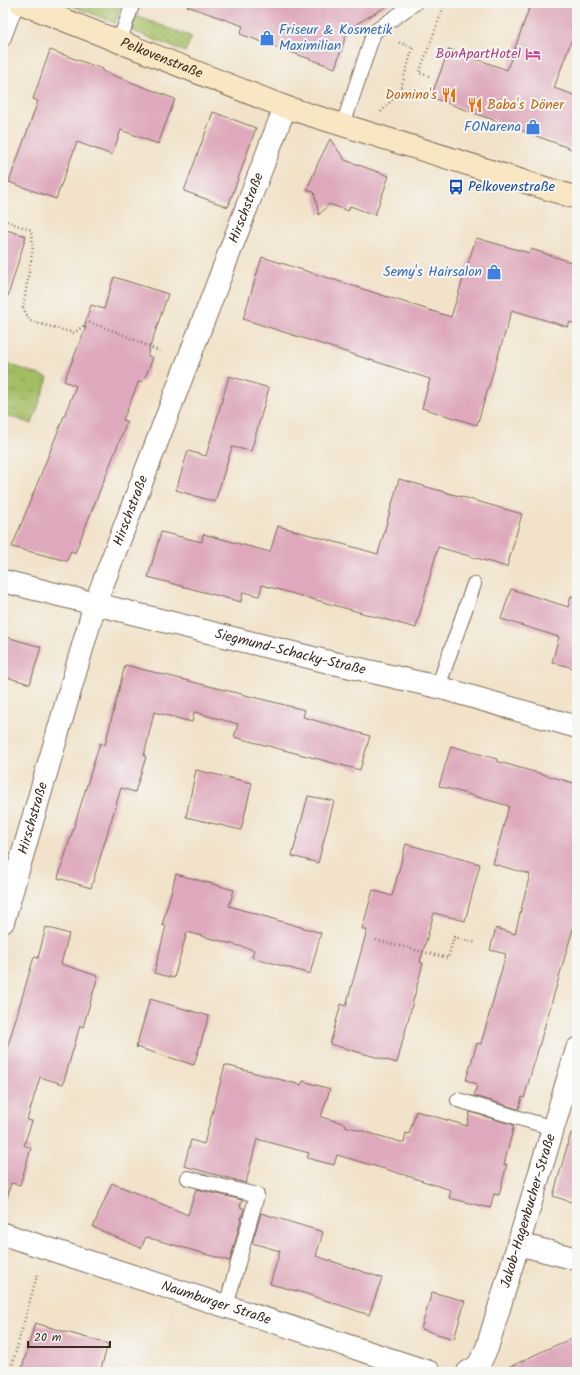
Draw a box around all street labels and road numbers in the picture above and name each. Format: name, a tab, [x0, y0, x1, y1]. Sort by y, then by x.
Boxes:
street label: Pelkovenstraße	[117, 32, 207, 85]
street label: Hirschstraße	[223, 169, 270, 247]
street label: Hirschstraße	[107, 471, 154, 549]
street label: Siegmund-Schacky-Straße	[213, 623, 369, 681]
street label: Hirschstraße	[12, 779, 54, 857]
street label: Jakob-Hagenbucher-Straße	[495, 1130, 562, 1291]
street label: Naumburger Straße	[158, 1275, 275, 1331]

